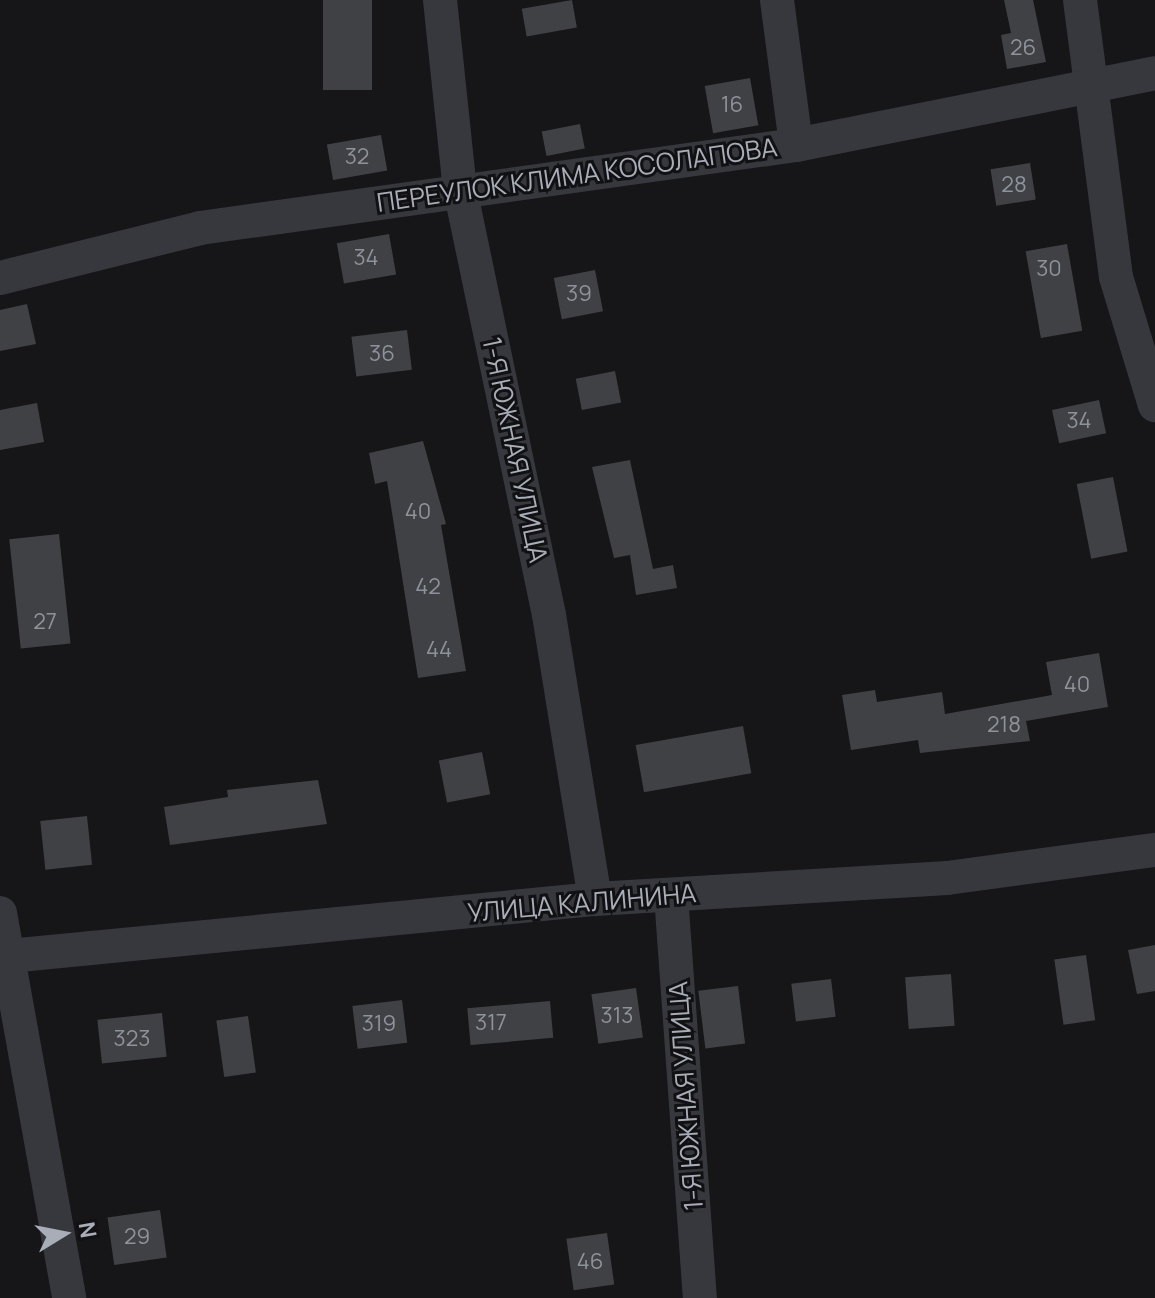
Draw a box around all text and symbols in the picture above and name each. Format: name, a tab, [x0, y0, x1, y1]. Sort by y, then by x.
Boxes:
house number: 26	[1010, 35, 1036, 61]
house number: 16	[721, 92, 743, 118]
street label: ПЕРЕУЛОК КЛИМА КОСОЛАПОВА	[375, 131, 779, 219]
house number: 32	[345, 144, 369, 170]
house number: 28	[1001, 172, 1027, 198]
house number: 34	[353, 245, 379, 271]
house number: 30	[1036, 256, 1062, 282]
house number: 39	[566, 281, 592, 307]
street label: 1-Я ЮЖНАЯ УЛИЦА	[476, 334, 554, 566]
house number: 36	[369, 341, 395, 367]
house number: 34	[1066, 408, 1092, 434]
house number: 40	[405, 499, 431, 525]
house number: 42	[415, 574, 441, 600]
house number: 27	[33, 609, 57, 635]
house number: 44	[426, 637, 452, 663]
house number: 40	[1064, 672, 1090, 698]
house number: 218	[987, 712, 1021, 738]
street label: УЛИЦА КАЛИНИНА	[466, 877, 698, 929]
street label: 1-Я ЮЖНАЯ УЛИЦА	[662, 980, 710, 1212]
house number: 313	[601, 1003, 633, 1029]
house number: 317	[475, 1010, 507, 1036]
house number: 319	[362, 1011, 396, 1037]
house number: 323	[114, 1026, 150, 1052]
north arrow	[24, 1194, 104, 1274]
text: N	[71, 1219, 104, 1240]
house number: 29	[124, 1224, 150, 1250]
house number: 46	[577, 1249, 603, 1275]

